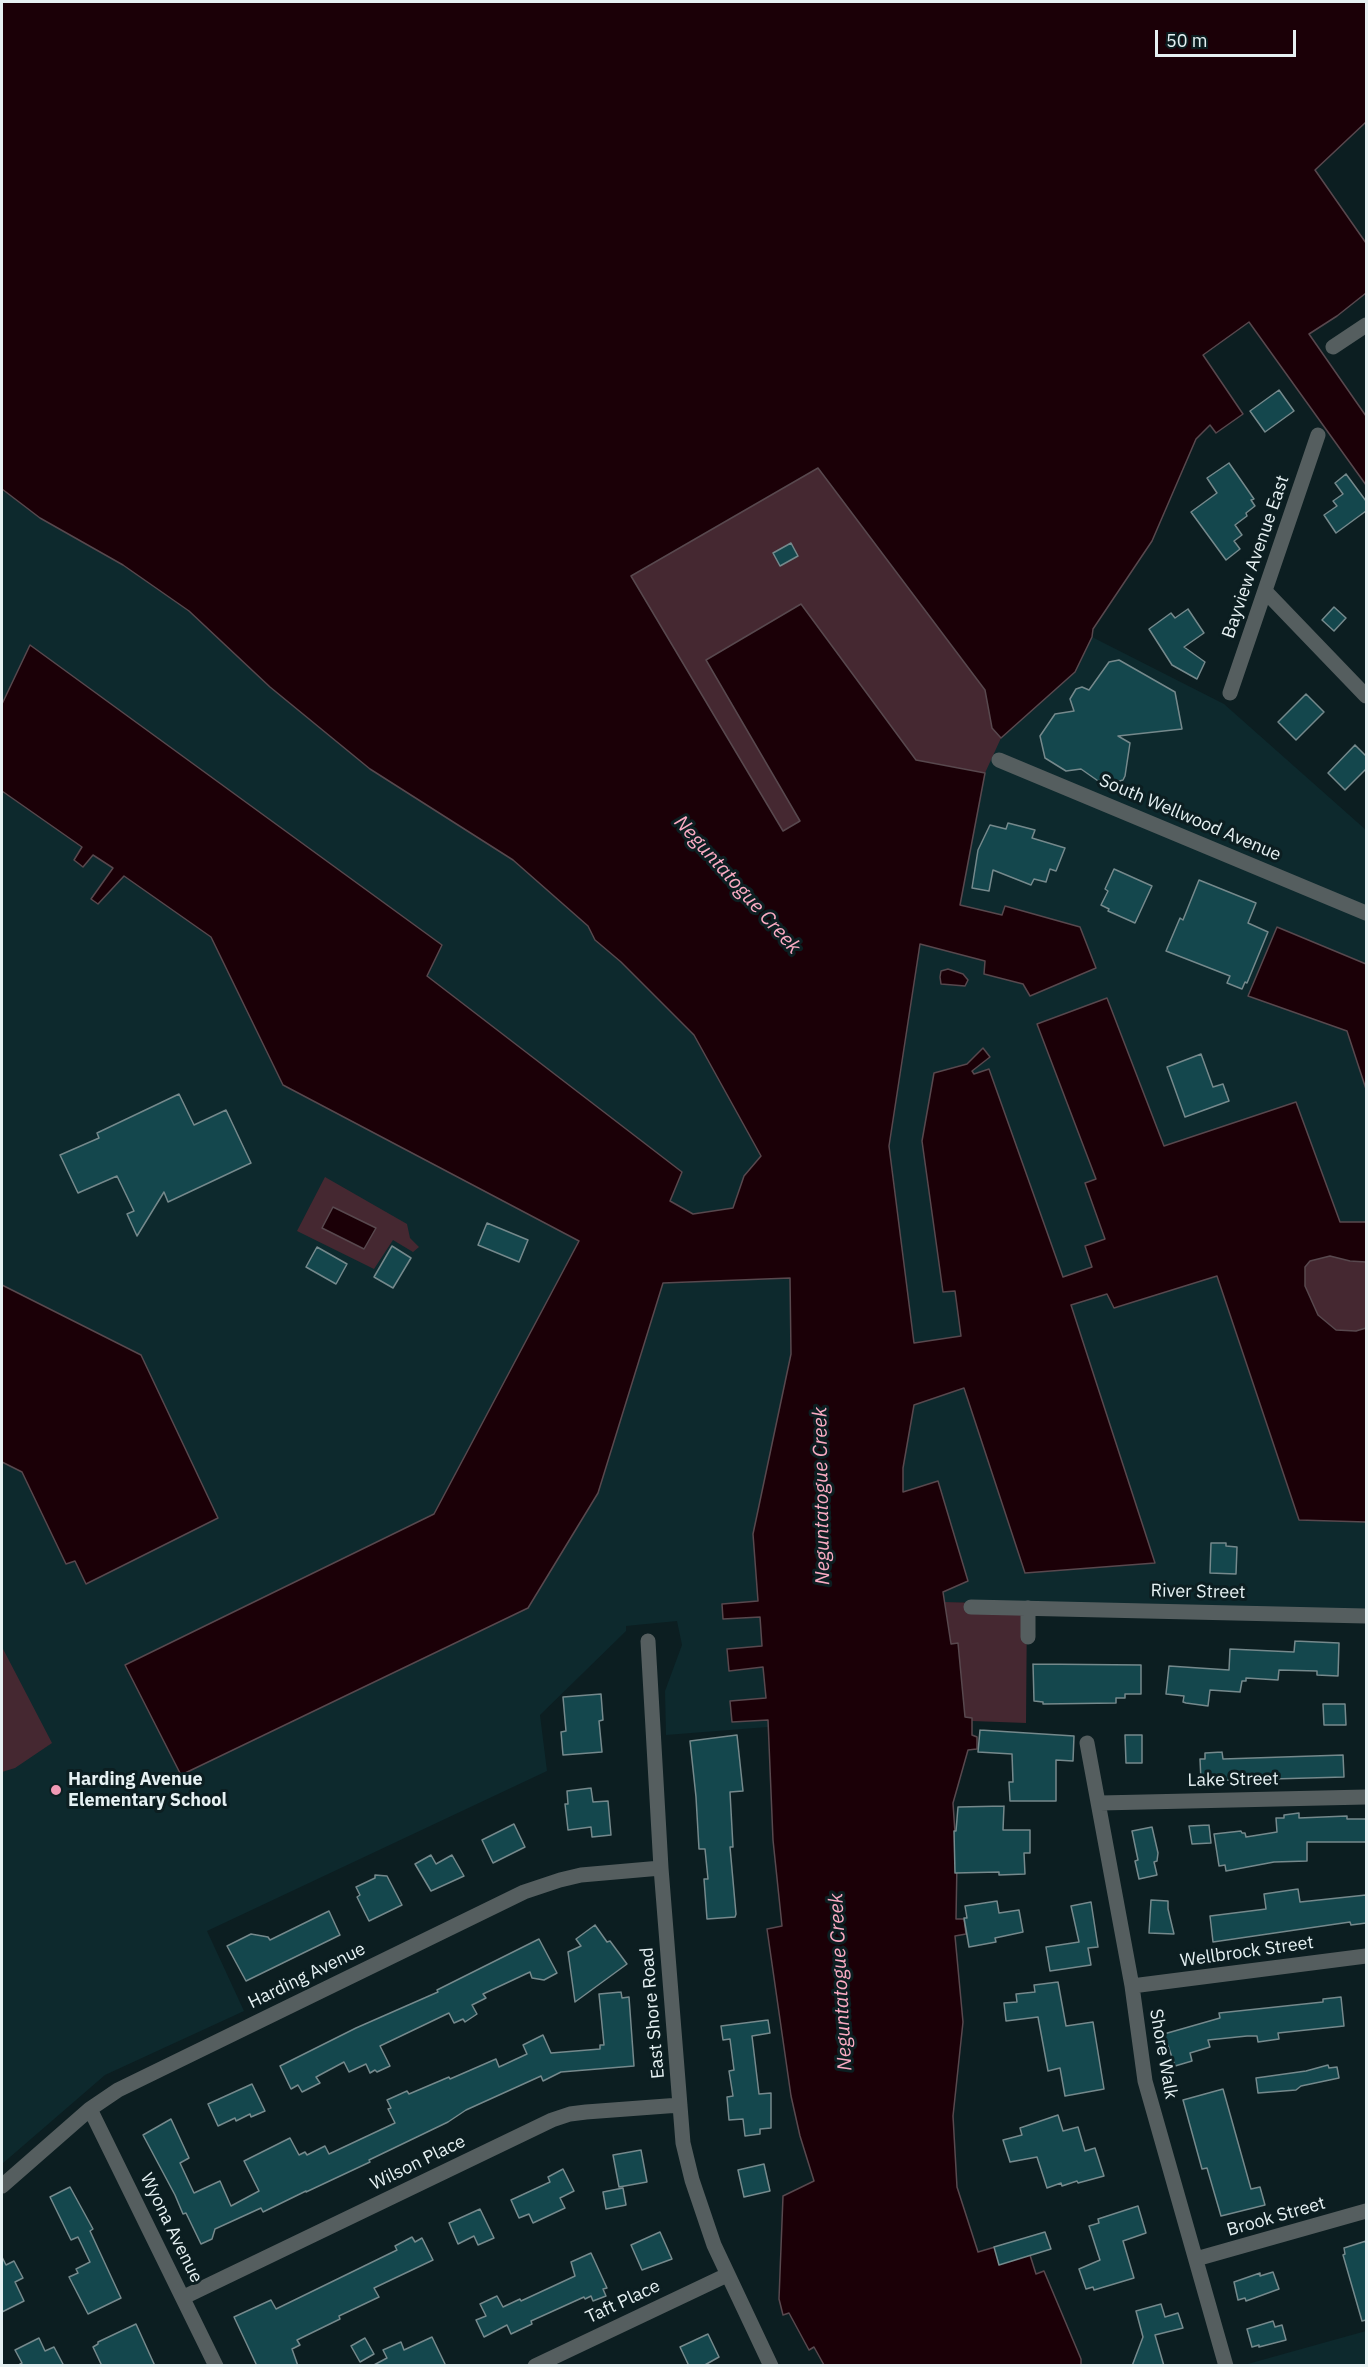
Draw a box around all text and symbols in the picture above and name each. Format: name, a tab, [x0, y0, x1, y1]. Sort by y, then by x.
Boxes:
scale bar	[1158, 18, 1299, 56]
text: 50 m	[1166, 29, 1208, 52]
street label: Bayview Avenue East	[1218, 473, 1294, 641]
street label: South Wellwood Avenue	[1096, 770, 1284, 866]
water label: Neguntatogue Creek	[669, 811, 805, 959]
water label: Neguntatogue Creek	[808, 1407, 836, 1585]
street label: River Street	[1150, 1580, 1246, 1604]
street label: Lake Street	[1187, 1768, 1279, 1792]
place label: Harding Avenue Elementary School	[68, 1769, 227, 1812]
marker: Harding Avenue Elementary School	[49, 1783, 63, 1797]
water label: Neguntatogue Creek	[824, 1892, 858, 2072]
street label: Wellbrock Street	[1179, 1932, 1315, 1972]
street label: Harding Avenue	[245, 1938, 369, 2014]
street label: East Shore Road	[636, 1946, 670, 2080]
street label: Shore Walk	[1144, 2007, 1182, 2101]
street label: Wilson Place	[367, 2131, 469, 2195]
street label: Wyona Avenue	[135, 2170, 207, 2286]
street label: Brook Street	[1224, 2193, 1328, 2241]
street label: Taft Place	[583, 2275, 663, 2329]

